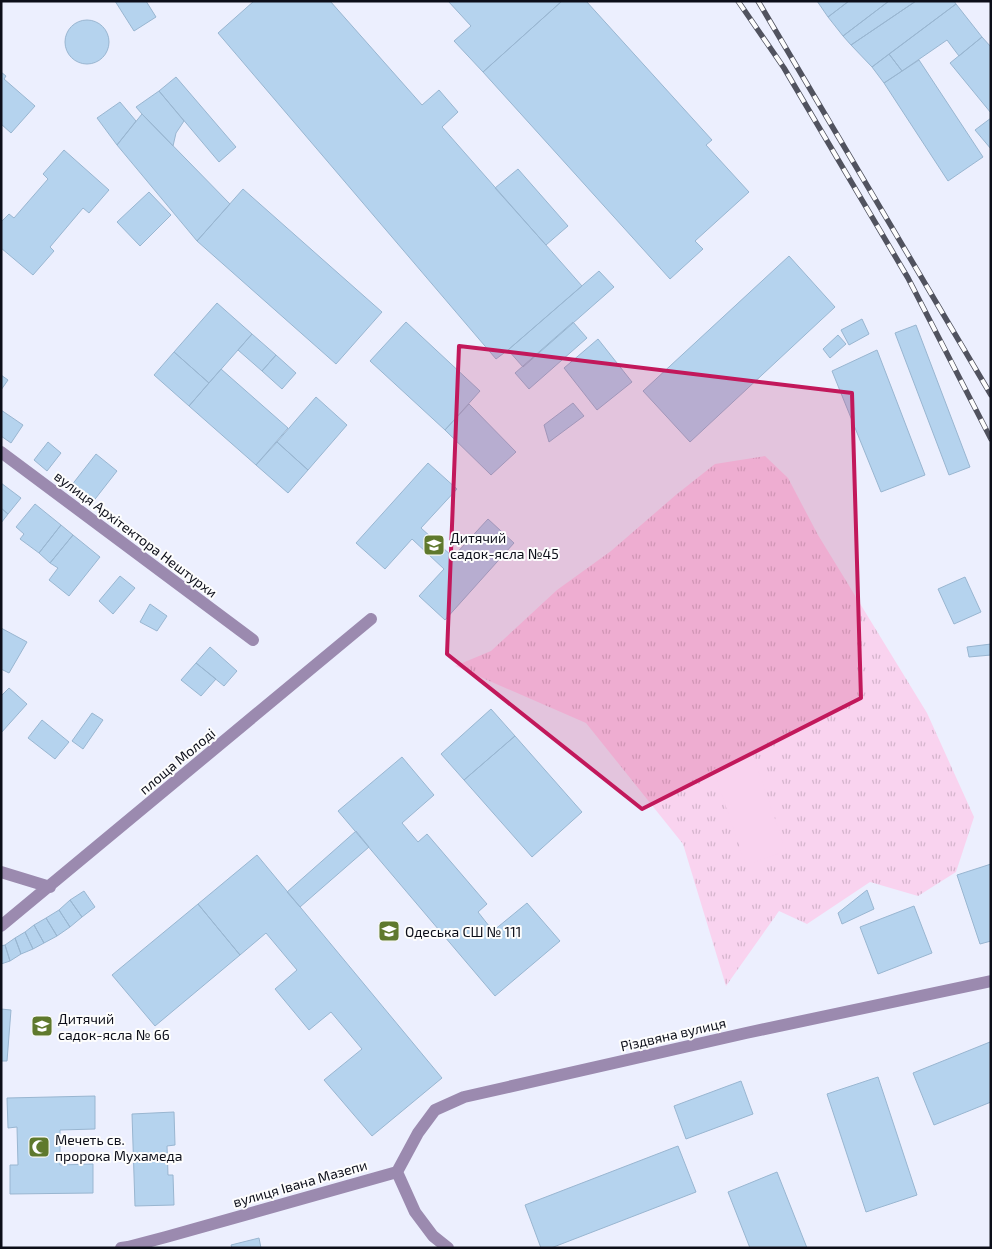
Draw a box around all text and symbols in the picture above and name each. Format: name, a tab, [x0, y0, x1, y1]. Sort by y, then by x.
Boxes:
street label: вулиця Архітектора Нештурхи	[51, 467, 221, 601]
place label: Дитячий садок-ясла №45	[450, 529, 559, 562]
school or university icon: Дитячий садок-ясла №45	[422, 533, 446, 557]
street label: площа Молоді	[136, 724, 218, 798]
school or university icon: Одеська СШ № 111	[377, 919, 401, 943]
place label: Одеська СШ № 111	[405, 923, 521, 940]
place label: Дитячий садок-ясла № 66	[58, 1010, 170, 1043]
school or university icon: Дитячий садок-ясла № 66	[30, 1014, 54, 1038]
street label: Різдвяна вулиця	[619, 1014, 727, 1054]
place label: Мечеть св. пророка Мухамеда	[55, 1131, 182, 1164]
mosque icon: Мечеть св. пророка Мухамеда	[27, 1135, 51, 1159]
street label: вулиця Івана Мазепи	[231, 1156, 369, 1210]

